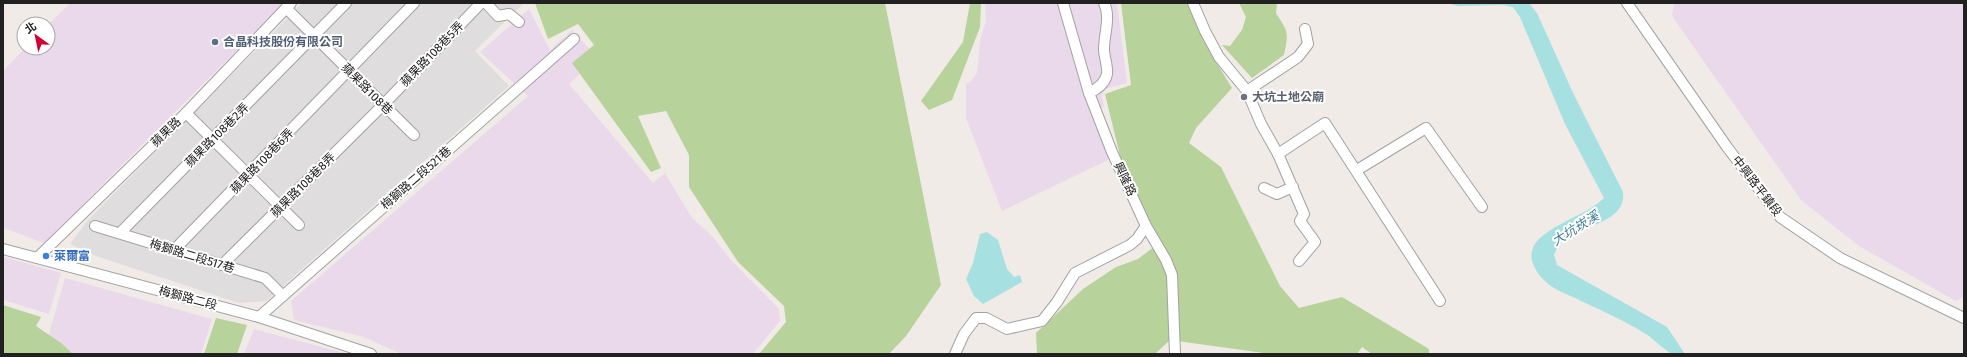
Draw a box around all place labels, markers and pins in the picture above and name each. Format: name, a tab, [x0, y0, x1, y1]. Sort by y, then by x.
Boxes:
place label: 合晶科技股份有限公司	[223, 35, 343, 49]
marker: 合晶科技股份有限公司	[210, 37, 220, 47]
place label: 大坑土地公廟	[1252, 90, 1324, 104]
marker: 大坑土地公廟	[1239, 92, 1249, 102]
place label: 萊爾富	[54, 249, 90, 263]
marker: 萊爾富	[41, 251, 51, 261]

